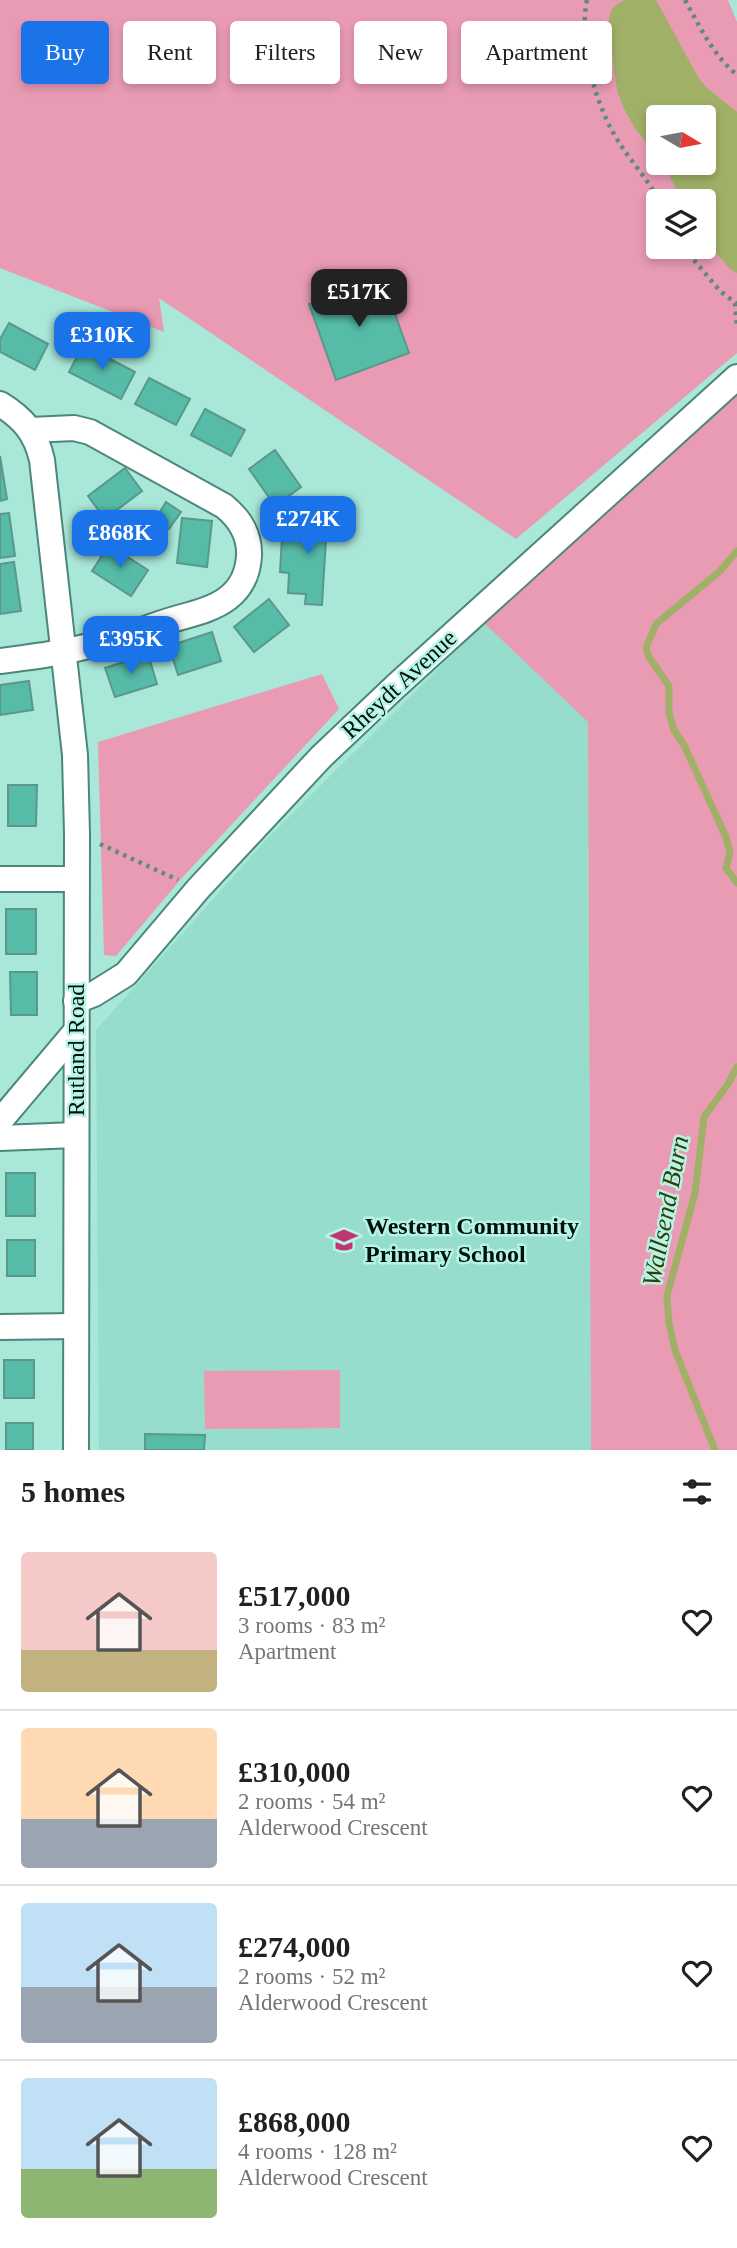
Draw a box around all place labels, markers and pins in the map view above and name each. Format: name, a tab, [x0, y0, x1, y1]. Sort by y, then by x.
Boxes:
pin: £517K	[310, 270, 408, 329]
pin: £310K	[53, 312, 151, 372]
pin: £274K	[259, 496, 357, 556]
pin: £868K	[71, 510, 169, 570]
pin: £395K	[82, 616, 180, 676]
place label: Western Community Primary School	[365, 1213, 579, 1267]
school or university icon: Western Community Primary School	[329, 1225, 359, 1255]

